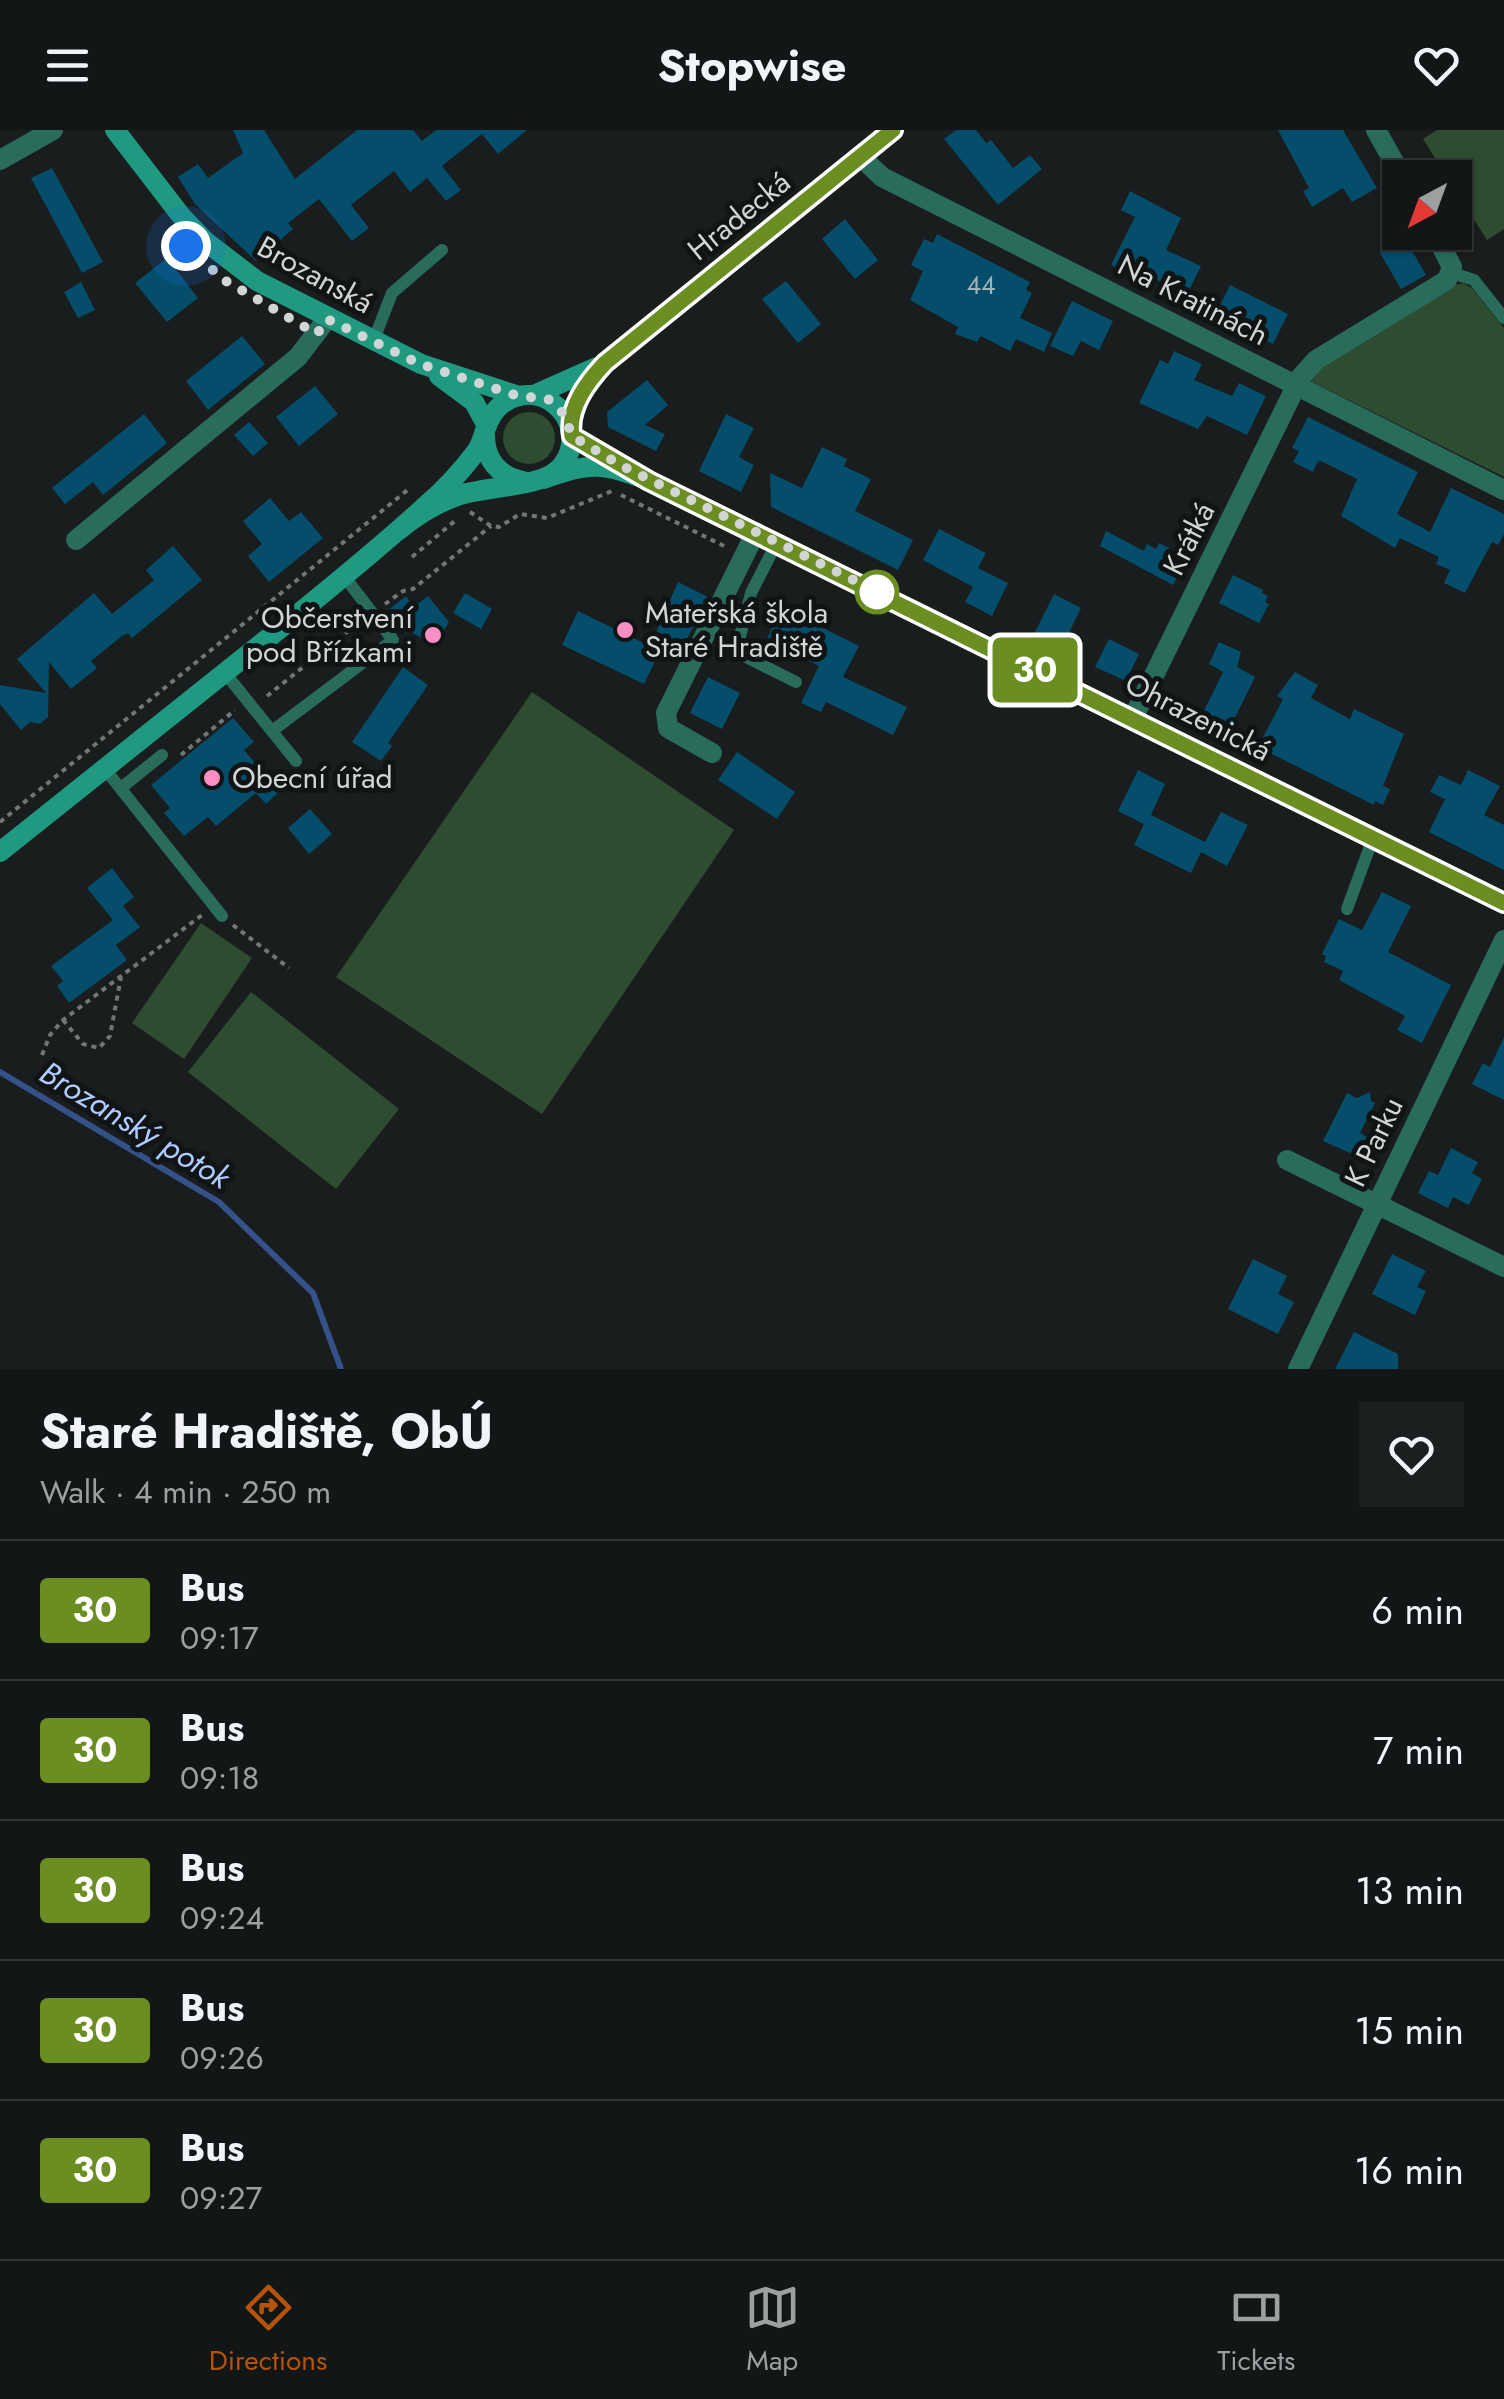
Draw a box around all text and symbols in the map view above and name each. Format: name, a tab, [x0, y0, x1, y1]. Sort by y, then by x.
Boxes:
text: Stopwise	[657, 33, 847, 98]
icon: menu	[40, 38, 95, 93]
icon: heart	[1409, 38, 1464, 93]
north arrow	[1382, 160, 1472, 250]
map controls	[1382, 160, 1472, 250]
street label: Hradecká	[678, 161, 799, 270]
your location	[161, 221, 211, 271]
street label: Brozanská	[250, 225, 381, 324]
street label: Na Kratinách	[1111, 243, 1276, 356]
house number: 44	[966, 267, 996, 303]
street label: Krátká	[1152, 495, 1225, 583]
unlabelled marker	[856, 571, 898, 613]
place label: Mateřská škola Staré Hradiště	[645, 591, 828, 668]
place label: Občerstvení pod Břízkami	[246, 596, 414, 673]
marker: Mateřská škola Staré Hradiště	[614, 619, 636, 641]
marker: Občerstvení pod Břízkami	[422, 624, 444, 646]
line badge: 30	[990, 638, 1080, 702]
text: 30	[1013, 645, 1057, 695]
street label: Ohrazenická	[1118, 661, 1279, 772]
place label: Obecní úřad	[232, 756, 393, 799]
marker: Obecní úřad	[201, 767, 223, 789]
water label: Brozanský potok	[31, 1050, 240, 1201]
street label: K Parku	[1333, 1090, 1414, 1194]
text: Staré Hradiště, ObÚ	[40, 1397, 493, 1466]
button: heart	[1359, 1402, 1464, 1507]
text: Walk · 4 min · 250 m	[40, 1469, 331, 1515]
text: Bus	[180, 1560, 244, 1615]
text: 6 min	[1371, 1583, 1464, 1638]
text: 30	[73, 1585, 117, 1635]
text: 09:17	[180, 1615, 258, 1661]
text: Bus	[180, 1700, 244, 1755]
text: 7 min	[1373, 1723, 1464, 1778]
text: 30	[73, 1725, 117, 1775]
text: 09:18	[180, 1755, 259, 1801]
text: Bus	[180, 1840, 244, 1895]
text: 13 min	[1355, 1863, 1464, 1918]
text: 30	[73, 1865, 117, 1915]
text: 09:24	[180, 1895, 264, 1941]
text: Bus	[180, 1980, 244, 2035]
text: 15 min	[1355, 2003, 1464, 2058]
text: 30	[73, 2005, 117, 2055]
text: 09:26	[180, 2035, 264, 2081]
text: Bus	[180, 2120, 244, 2175]
text: 16 min	[1354, 2143, 1464, 2198]
text: 30	[73, 2145, 117, 2195]
text: 09:27	[180, 2175, 262, 2221]
tab: Directions	[209, 2280, 327, 2381]
tab: Map	[745, 2280, 800, 2381]
tab: Tickets	[1217, 2280, 1295, 2381]

